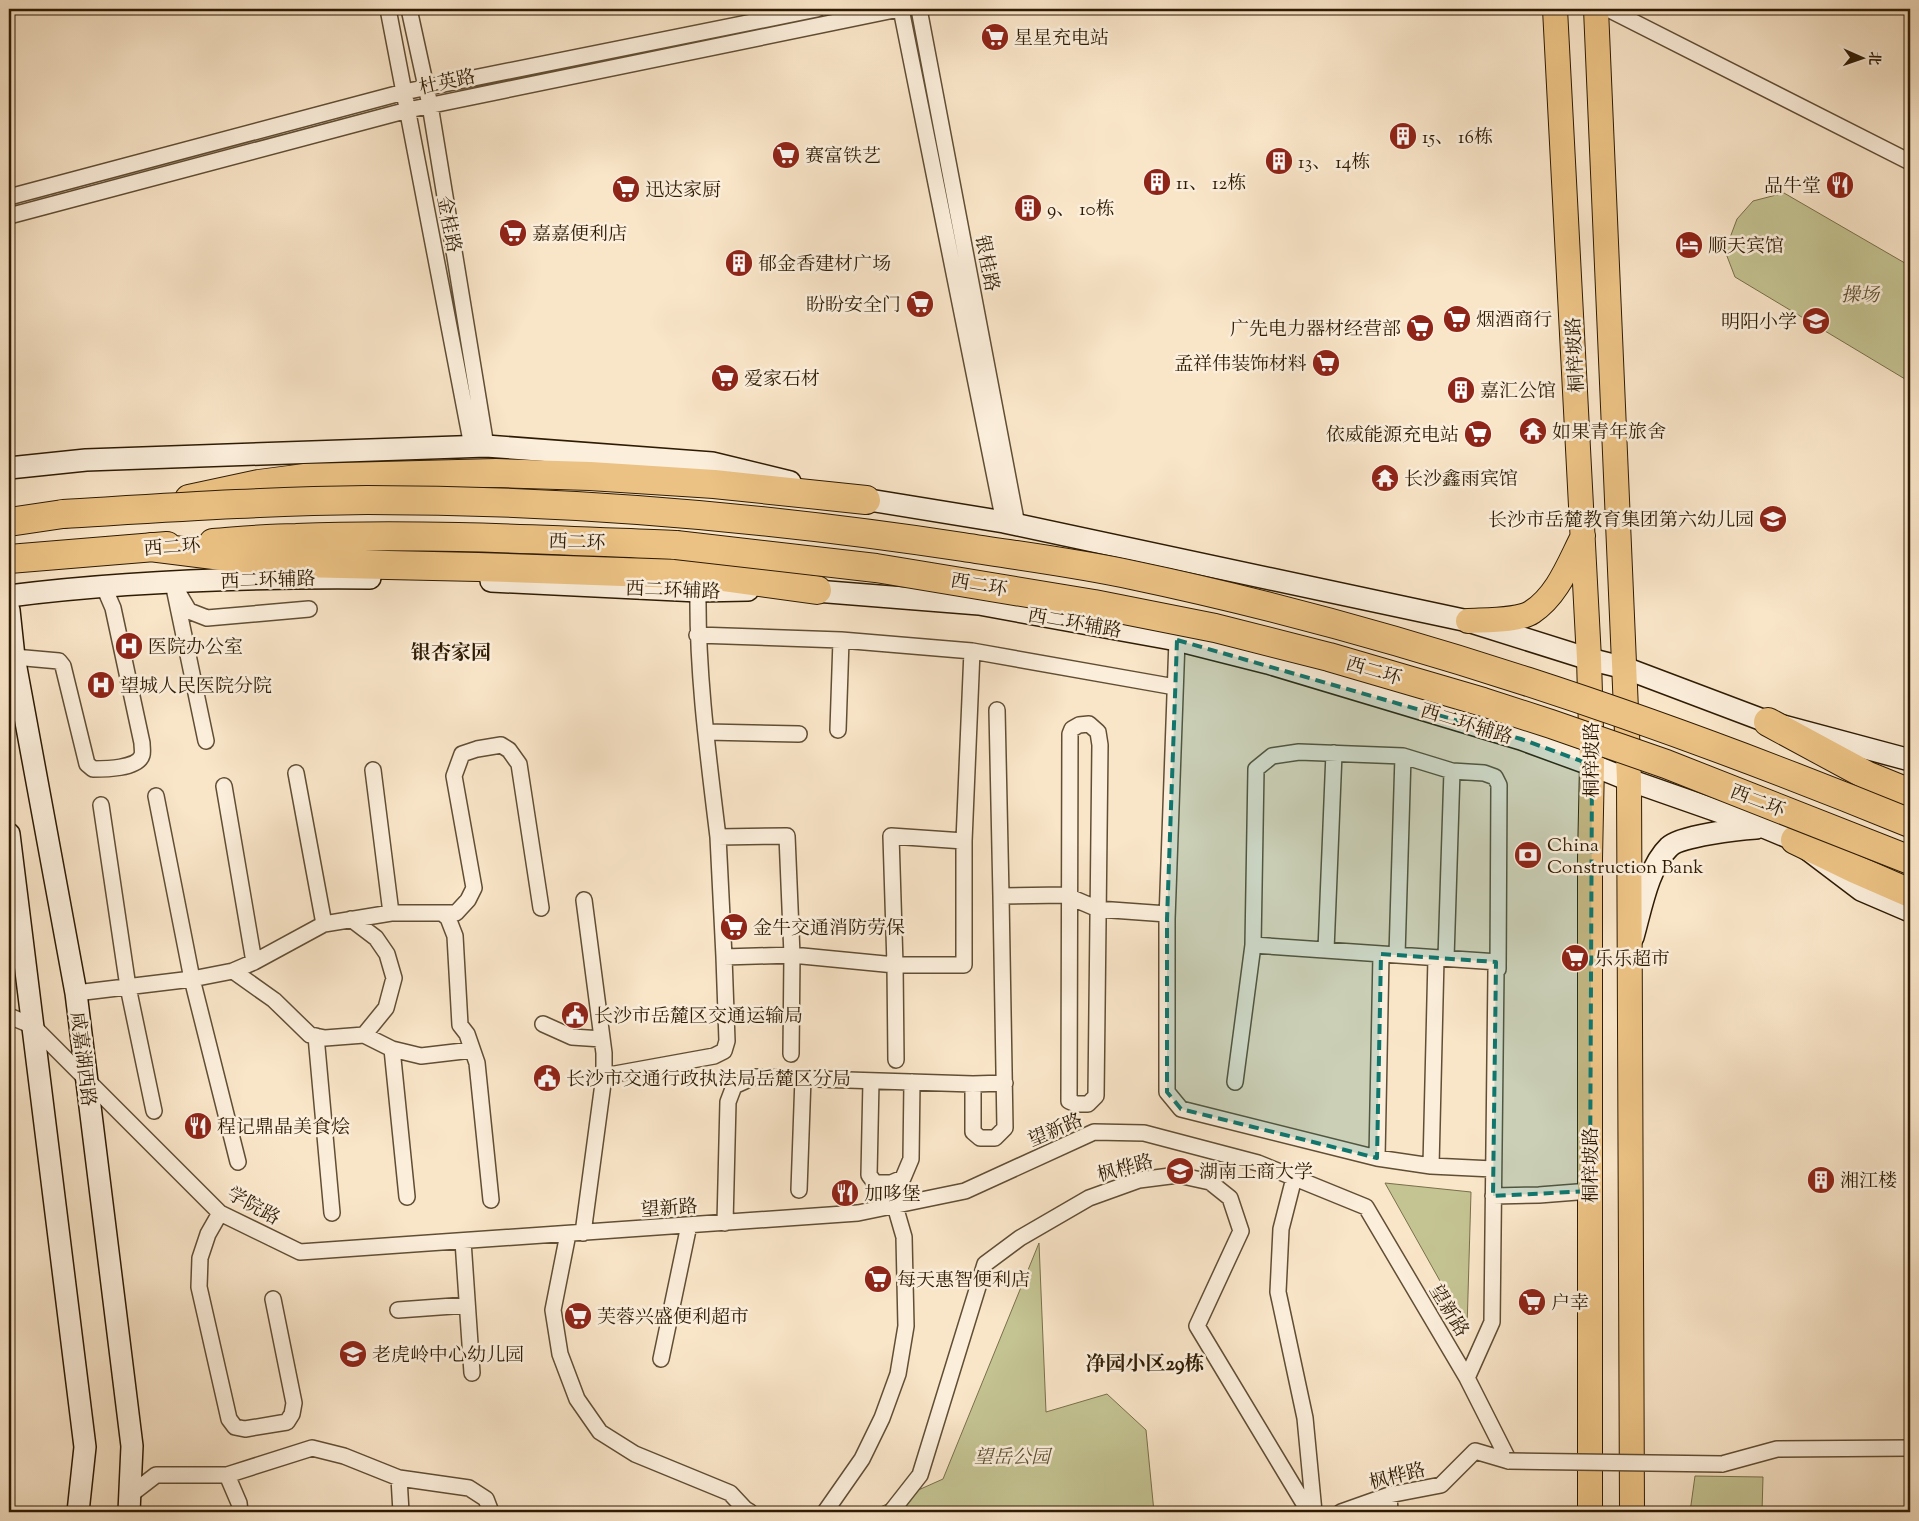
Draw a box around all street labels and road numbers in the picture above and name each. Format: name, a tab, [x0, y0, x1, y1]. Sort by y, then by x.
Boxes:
street label: 杜英路	[417, 64, 478, 103]
street label: 金桂路	[429, 194, 466, 255]
street label: 银桂路	[967, 233, 1004, 294]
street label: 桐梓坡路	[1561, 316, 1592, 394]
street label: 西二环	[548, 529, 606, 558]
street label: 西二环	[143, 533, 202, 564]
street label: 西二环辅路	[220, 566, 316, 597]
street label: 西二环	[948, 568, 1009, 605]
street label: 西二环辅路	[625, 576, 721, 607]
street label: 西二环辅路	[1025, 603, 1124, 646]
street label: 西二环	[1342, 652, 1404, 693]
street label: 西二环辅路	[1417, 699, 1516, 752]
street label: 桐梓坡路	[1580, 722, 1607, 798]
street label: 西二环	[1726, 780, 1789, 825]
street label: 咸嘉湖西路	[62, 1011, 101, 1108]
street label: 望新路	[1024, 1108, 1087, 1155]
street label: 桐梓坡路	[1579, 1127, 1606, 1203]
street label: 枫桦路	[1095, 1149, 1157, 1190]
street label: 学院路	[221, 1182, 284, 1233]
street label: 望新路	[640, 1194, 699, 1225]
street label: 望新路	[1422, 1280, 1474, 1343]
street label: 枫桦路	[1367, 1457, 1429, 1497]

